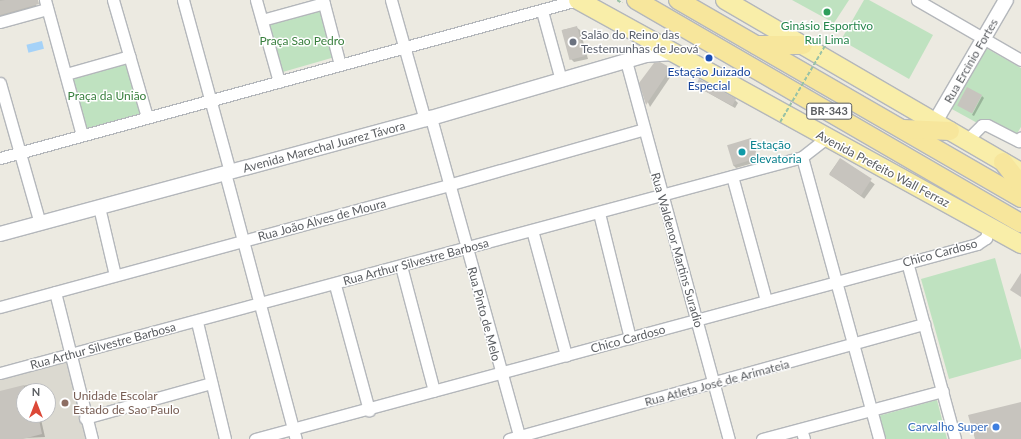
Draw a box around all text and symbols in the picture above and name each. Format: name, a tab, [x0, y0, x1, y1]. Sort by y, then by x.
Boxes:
marker: Ginásio Esportivo Rui Lima	[822, 7, 832, 17]
street label: Rua Ercínio Fortes	[941, 16, 1001, 106]
place label: Ginásio Esportivo Rui Lima	[781, 19, 873, 47]
place label: Salão do Reino das Testemunhas de Jeová	[581, 28, 699, 56]
park label: Praça Sao Pedro	[259, 34, 345, 48]
marker: Salão do Reino das Testemunhas de Jeová	[568, 37, 578, 47]
marker: Estação Juizado Especial	[704, 53, 714, 63]
place label: Estação Juizado Especial	[667, 65, 751, 93]
park label: Praça da União	[68, 89, 146, 103]
road number: BR-343	[806, 102, 852, 120]
street label: Avenida Marechal Juarez Távora	[241, 118, 407, 176]
street label: Avenida Prefeito Wall Ferraz	[814, 128, 952, 210]
place label: Estação elevatoria	[750, 138, 802, 166]
marker: Estação elevatoria	[737, 147, 747, 157]
street label: Rua Waldenor Martins Suradio	[648, 171, 706, 329]
street label: Rua João Alves de Moura	[256, 196, 388, 244]
street label: Rua Arthur Silvestre Barbosa	[341, 236, 491, 288]
street label: Chico Cardoso	[901, 236, 979, 270]
street label: Rua Pinto de Melo	[465, 265, 503, 363]
street label: Rua Arthur Silvestre Barbosa	[28, 320, 178, 372]
street label: Chico Cardoso	[589, 322, 667, 356]
street label: Rua Atleta José de Arimateia	[642, 357, 792, 409]
north arrow	[16, 383, 56, 423]
text: N	[32, 385, 40, 398]
place label: Unidade Escolar Estado de Sao Paulo	[73, 389, 180, 417]
marker: Unidade Escolar Estado de Sao Paulo	[60, 398, 70, 408]
place label: Carvalho Super	[908, 420, 988, 434]
marker: Carvalho Super	[991, 422, 1001, 432]

